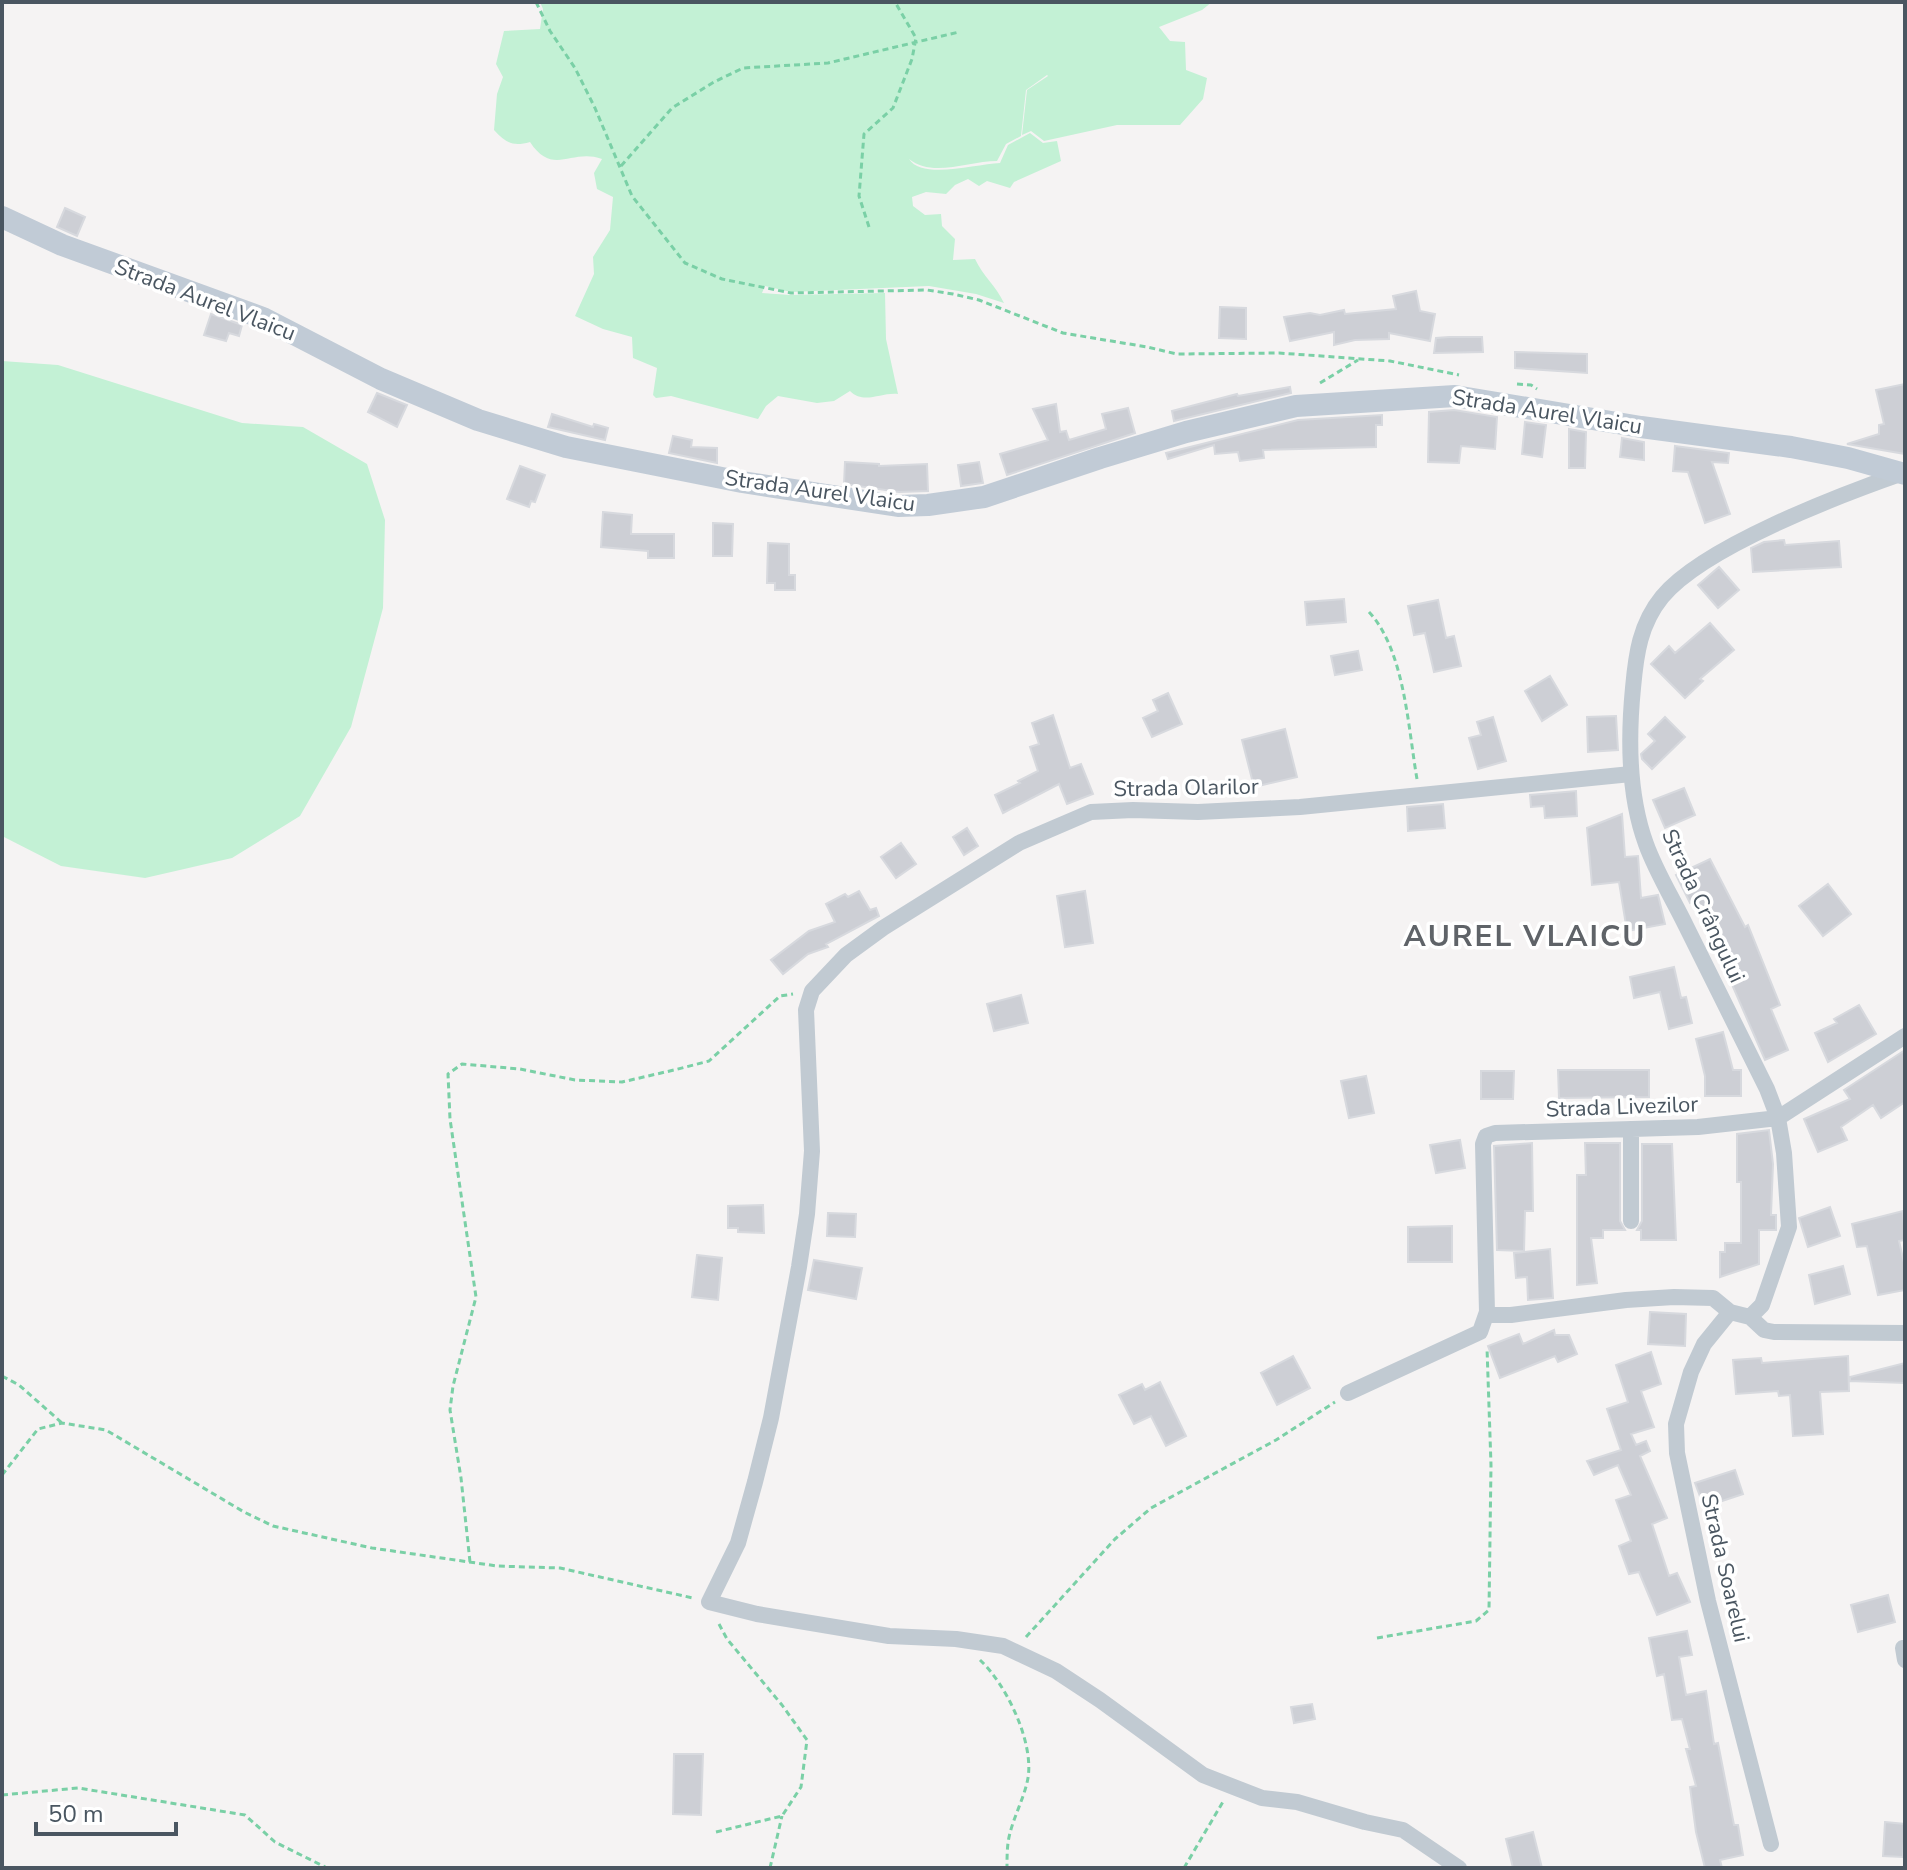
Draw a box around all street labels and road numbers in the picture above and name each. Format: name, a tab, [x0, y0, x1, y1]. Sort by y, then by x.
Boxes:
street label: Strada Aurel Vlaicu	[110, 252, 300, 348]
street label: Strada Aurel Vlaicu	[1450, 382, 1644, 442]
street label: Strada Aurel Vlaicu	[723, 463, 917, 519]
street label: Strada Olarilor	[1113, 772, 1259, 804]
street label: Strada Crângului	[1654, 824, 1752, 988]
street label: Strada Livezilor	[1545, 1089, 1699, 1125]
street label: Strada Soarelui	[1693, 1491, 1757, 1645]

